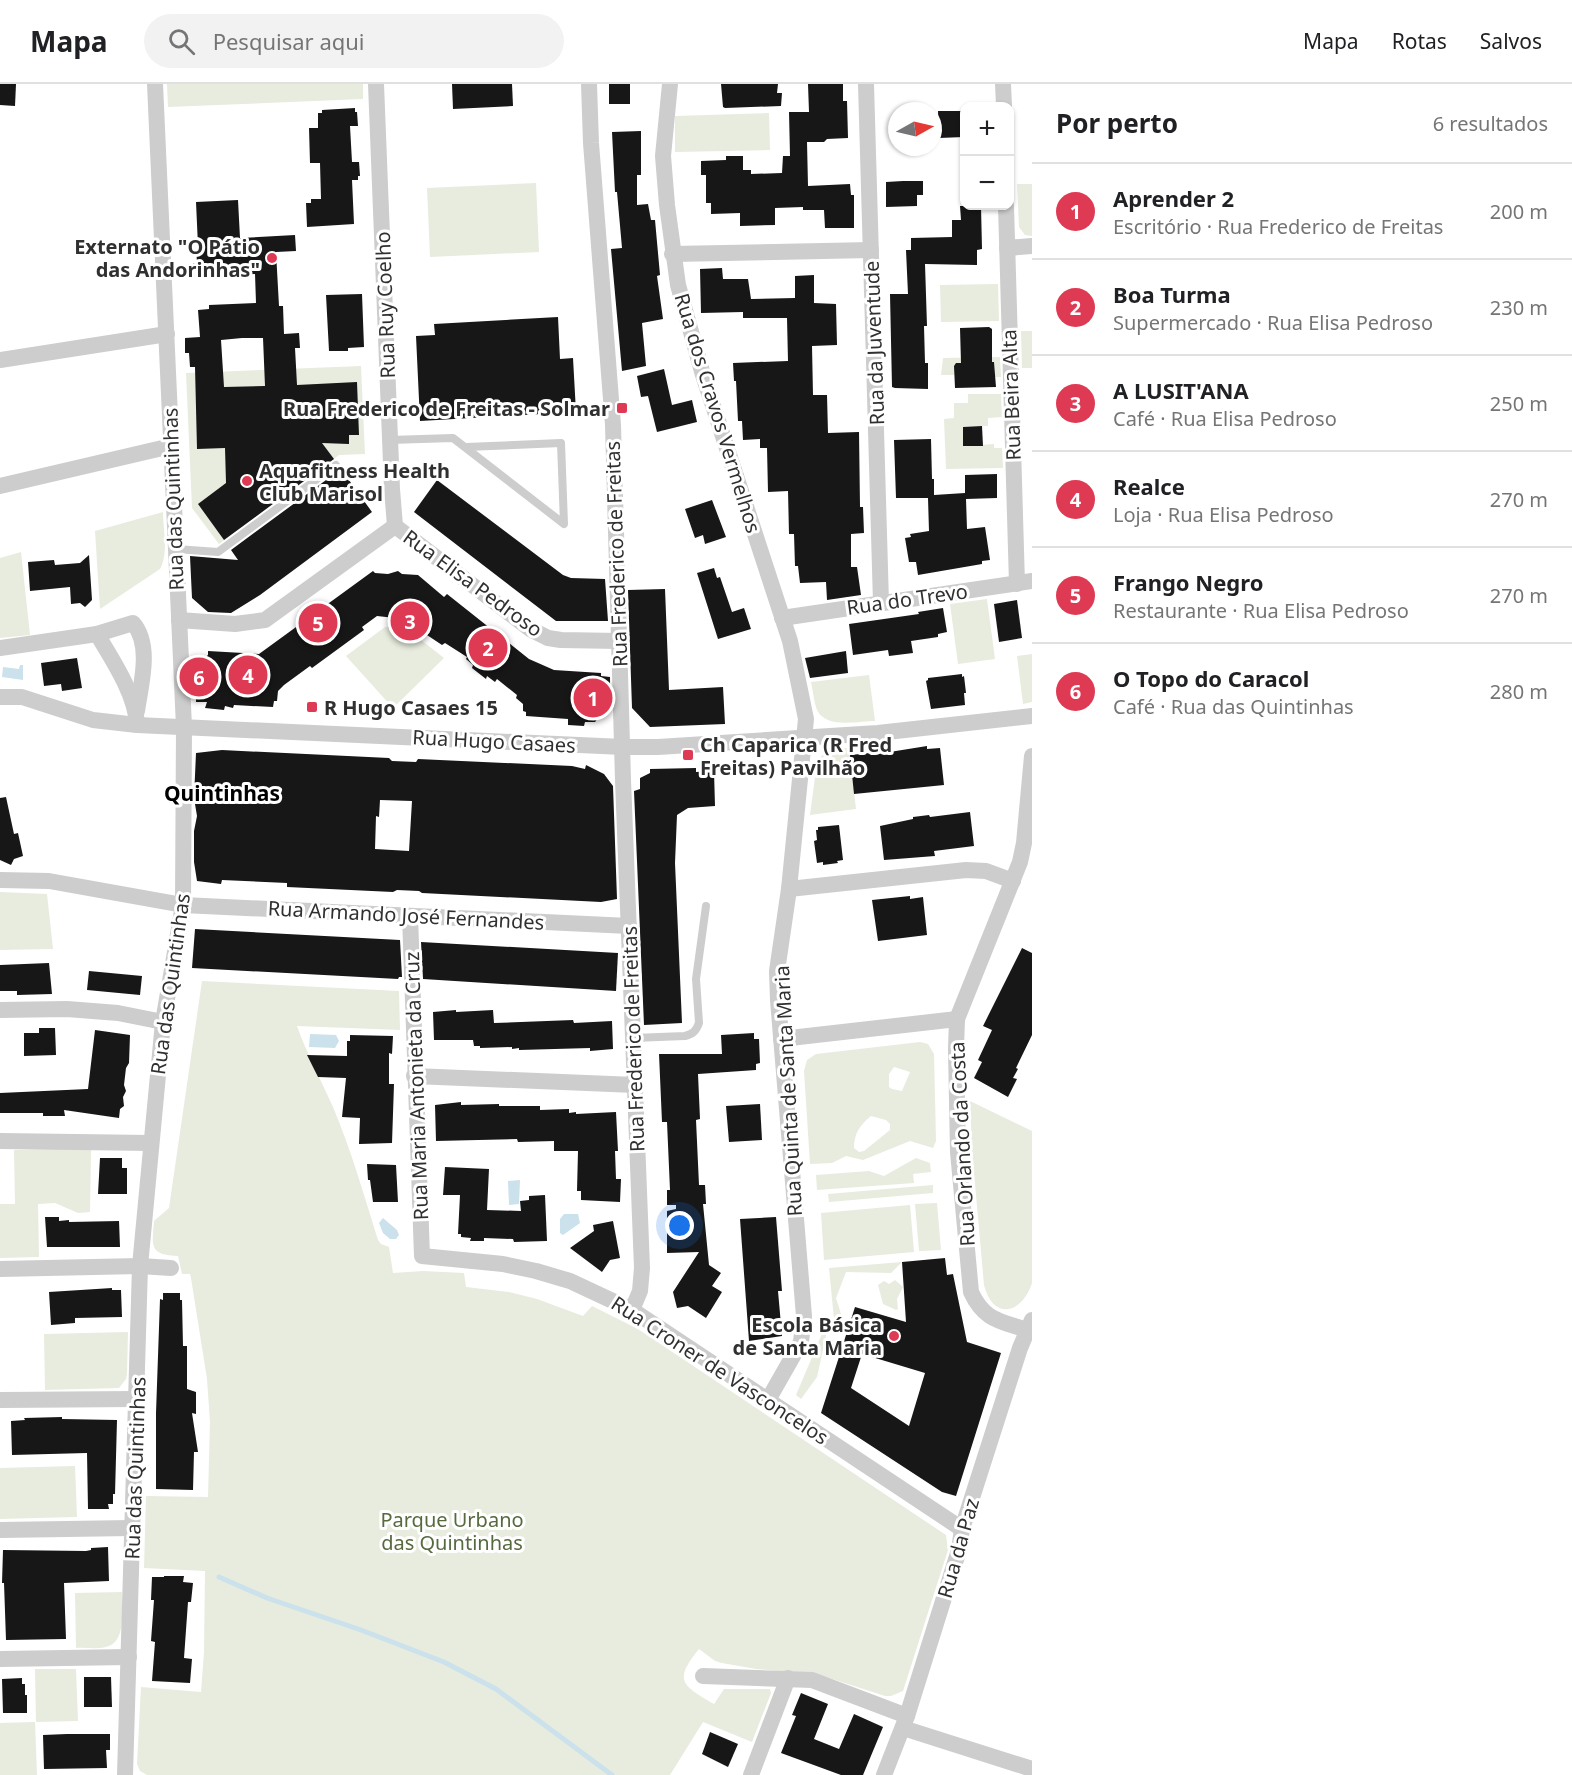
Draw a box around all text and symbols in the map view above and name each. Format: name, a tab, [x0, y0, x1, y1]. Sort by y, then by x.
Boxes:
search box	[144, 14, 564, 68]
text: Mapa	[30, 22, 108, 60]
icon: search	[165, 25, 198, 58]
text: Pesquisar aqui	[213, 26, 365, 56]
text: Mapa	[1303, 27, 1359, 55]
text: Rotas	[1392, 27, 1447, 55]
text: Salvos	[1480, 27, 1542, 55]
north arrow	[888, 102, 942, 156]
map controls	[960, 102, 1014, 210]
button: +	[960, 102, 1014, 156]
text: Por perto	[1056, 105, 1178, 141]
text: 6 resultados	[1433, 110, 1548, 137]
button: −	[960, 156, 1014, 210]
text: Aprender 2	[1113, 183, 1234, 213]
text: 1	[1070, 198, 1081, 225]
text: 200 m	[1490, 198, 1548, 225]
text: Escritório · Rua Frederico de Freitas	[1113, 213, 1443, 240]
street label: Rua Ruy Coelho	[369, 231, 401, 379]
place label: Externato "O Pátio das Andorinhas"	[74, 233, 260, 283]
marker: Externato "O Pátio das Andorinhas"	[265, 251, 279, 265]
street label: Rua da Juventude	[858, 260, 890, 426]
text: Boa Turma	[1113, 279, 1231, 309]
street label: Rua dos Cravos Vermelhos	[669, 290, 767, 536]
text: 2	[1070, 294, 1081, 321]
text: 230 m	[1490, 294, 1548, 321]
text: Supermercado · Rua Elisa Pedroso	[1113, 309, 1433, 336]
street label: Rua Beira Alta	[995, 329, 1027, 461]
text: A LUSIT'ANA	[1113, 375, 1249, 405]
text: 3	[1070, 390, 1081, 417]
text: 250 m	[1490, 390, 1548, 417]
place label: Rua Frederico de Freitas - Solmar	[283, 395, 610, 422]
marker: Rua Frederico de Freitas - Solmar	[615, 401, 629, 415]
text: Café · Rua Elisa Pedroso	[1113, 405, 1337, 432]
street label: Rua das Quintinhas	[156, 407, 190, 591]
street label: Rua Frederico de Freitas	[599, 441, 633, 667]
place label: Aquafitness Health Club Marisol	[259, 457, 450, 507]
text: Realce	[1113, 471, 1185, 501]
marker: Aquafitness Health Club Marisol	[240, 474, 254, 488]
text: 4	[1070, 486, 1081, 513]
text: 270 m	[1490, 486, 1548, 513]
text: Loja · Rua Elisa Pedroso	[1113, 501, 1334, 528]
street label: Rua Elisa Pedroso	[398, 523, 548, 643]
text: Frango Negro	[1113, 567, 1263, 597]
street label: Rua do Trevo	[845, 577, 969, 621]
text: 5	[1070, 582, 1081, 609]
text: 270 m	[1490, 582, 1548, 609]
text: Restaurante · Rua Elisa Pedroso	[1113, 597, 1409, 624]
pin: 3	[390, 598, 430, 644]
pin: 5	[298, 600, 338, 646]
pin: 2	[468, 626, 508, 670]
pin: 4	[228, 652, 268, 698]
pin: 6	[180, 654, 218, 700]
text: O Topo do Caracol	[1113, 663, 1309, 693]
pin: 1	[574, 676, 612, 720]
text: 6	[1070, 678, 1081, 705]
text: 280 m	[1490, 678, 1548, 705]
text: Café · Rua das Quintinhas	[1113, 693, 1354, 720]
place label: R Hugo Casaes 15	[324, 694, 498, 721]
marker: R Hugo Casaes 15	[305, 700, 319, 714]
street label: Rua Hugo Casaes	[412, 723, 576, 759]
place label: Ch Caparica (R Fred Freitas) Pavilhão	[700, 731, 892, 781]
marker: Ch Caparica (R Fred Freitas) Pavilhão	[681, 748, 695, 762]
district label: Quintinhas	[164, 779, 280, 807]
street label: Rua das Quintinhas	[144, 892, 196, 1076]
street label: Rua Armando José Fernandes	[267, 894, 545, 936]
street label: Rua Frederico de Freitas	[616, 926, 650, 1152]
street label: Rua Maria Antonieta da Cruz	[398, 951, 434, 1221]
street label: Rua Quinta de Santa Maria	[768, 965, 808, 1217]
street label: Rua Orlando da Costa	[943, 1041, 981, 1247]
your location	[665, 1211, 694, 1240]
street label: Rua Croner de Vasconcelos	[606, 1290, 834, 1450]
place label: Escola Básica de Santa Maria	[733, 1311, 882, 1361]
marker: Escola Básica de Santa Maria	[887, 1329, 901, 1343]
street label: Rua das Quintinhas	[118, 1376, 152, 1560]
street label: Rua da Paz	[931, 1495, 985, 1601]
park label: Parque Urbano das Quintinhas	[380, 1506, 524, 1556]

